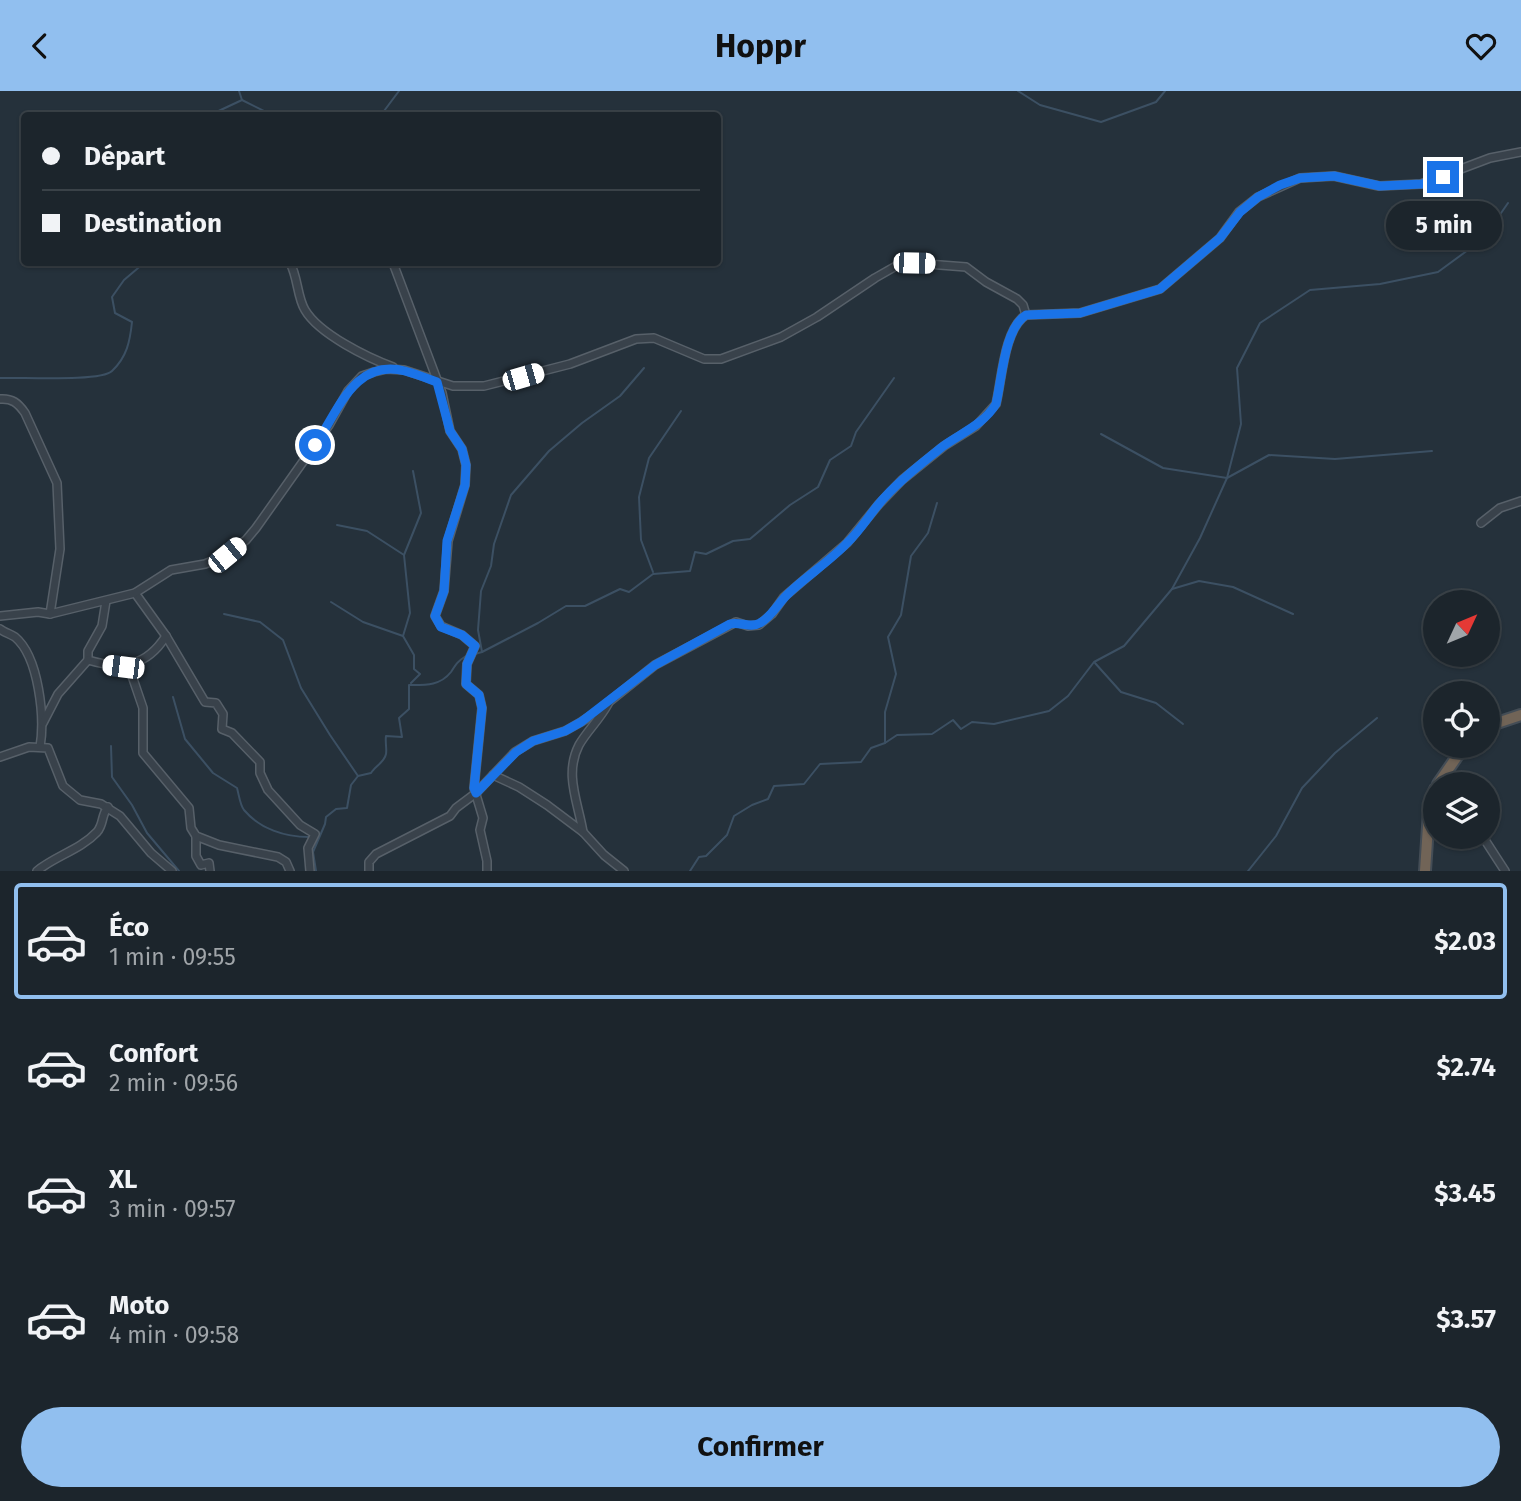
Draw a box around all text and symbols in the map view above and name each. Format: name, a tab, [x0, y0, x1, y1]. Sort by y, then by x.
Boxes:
icon: back	[21, 27, 59, 65]
text: Hoppr	[715, 27, 806, 65]
icon: heart	[1462, 27, 1500, 65]
text: Départ	[84, 141, 165, 172]
route end	[1427, 161, 1459, 193]
callout: 5 min	[1385, 201, 1501, 251]
text: Destination	[84, 208, 222, 239]
text: 5 min	[1416, 211, 1472, 239]
car	[893, 252, 936, 274]
car	[500, 361, 547, 393]
route start	[299, 429, 331, 461]
car	[205, 534, 250, 576]
north arrow	[1423, 590, 1500, 667]
map controls	[1423, 590, 1500, 849]
car	[101, 654, 146, 680]
button: locate	[1423, 681, 1500, 758]
button: layers	[1423, 772, 1500, 849]
icon: car	[25, 910, 88, 973]
text: Éco	[109, 912, 149, 943]
text: $2.03	[1434, 926, 1496, 957]
text: 1 min · 09:55	[109, 943, 236, 971]
icon: car	[25, 1036, 88, 1099]
text: Confort	[109, 1038, 198, 1069]
text: $2.74	[1436, 1052, 1496, 1083]
text: 2 min · 09:56	[109, 1069, 238, 1097]
icon: car	[25, 1162, 88, 1225]
text: XL	[109, 1164, 137, 1195]
text: $3.45	[1434, 1178, 1496, 1209]
text: 3 min · 09:57	[109, 1195, 235, 1223]
icon: car	[25, 1288, 88, 1351]
text: Moto	[109, 1290, 169, 1321]
text: $3.57	[1436, 1304, 1496, 1335]
text: 4 min · 09:58	[109, 1321, 239, 1349]
button: Confirmer	[21, 1407, 1500, 1487]

